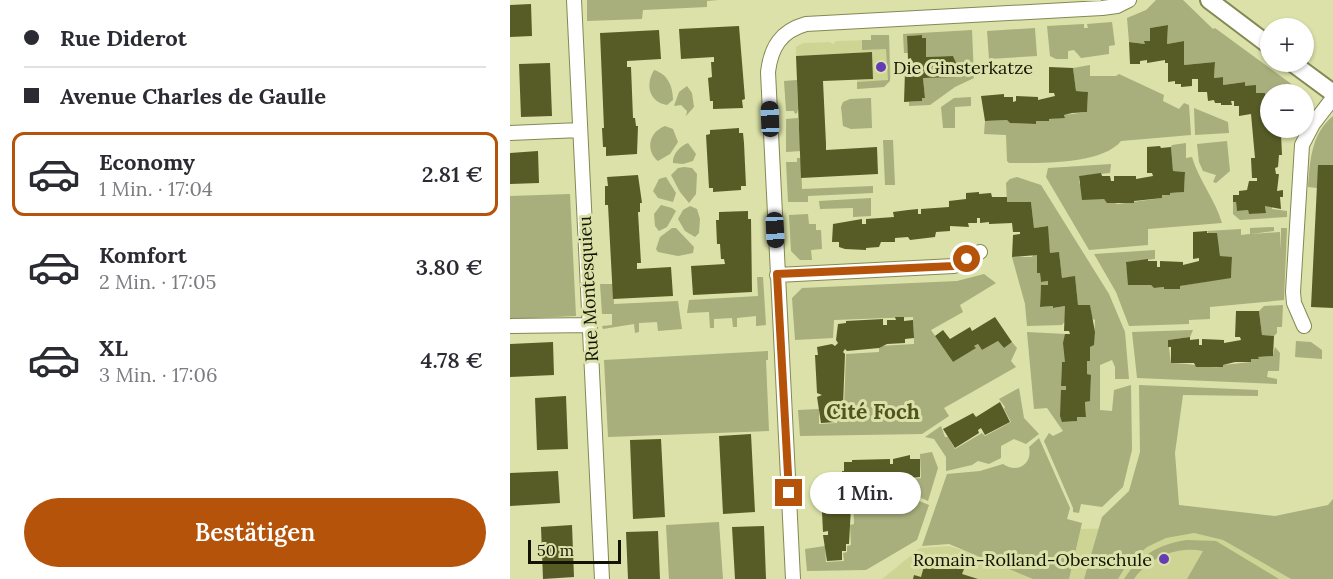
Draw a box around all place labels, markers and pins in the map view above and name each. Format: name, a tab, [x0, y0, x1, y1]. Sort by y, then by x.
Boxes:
place label: Die Ginsterkatze	[893, 56, 1033, 79]
marker: Die Ginsterkatze	[874, 60, 888, 74]
place label: Romain-Rolland-Oberschule	[913, 548, 1152, 571]
marker: Romain-Rolland-Oberschule	[1157, 552, 1171, 566]

